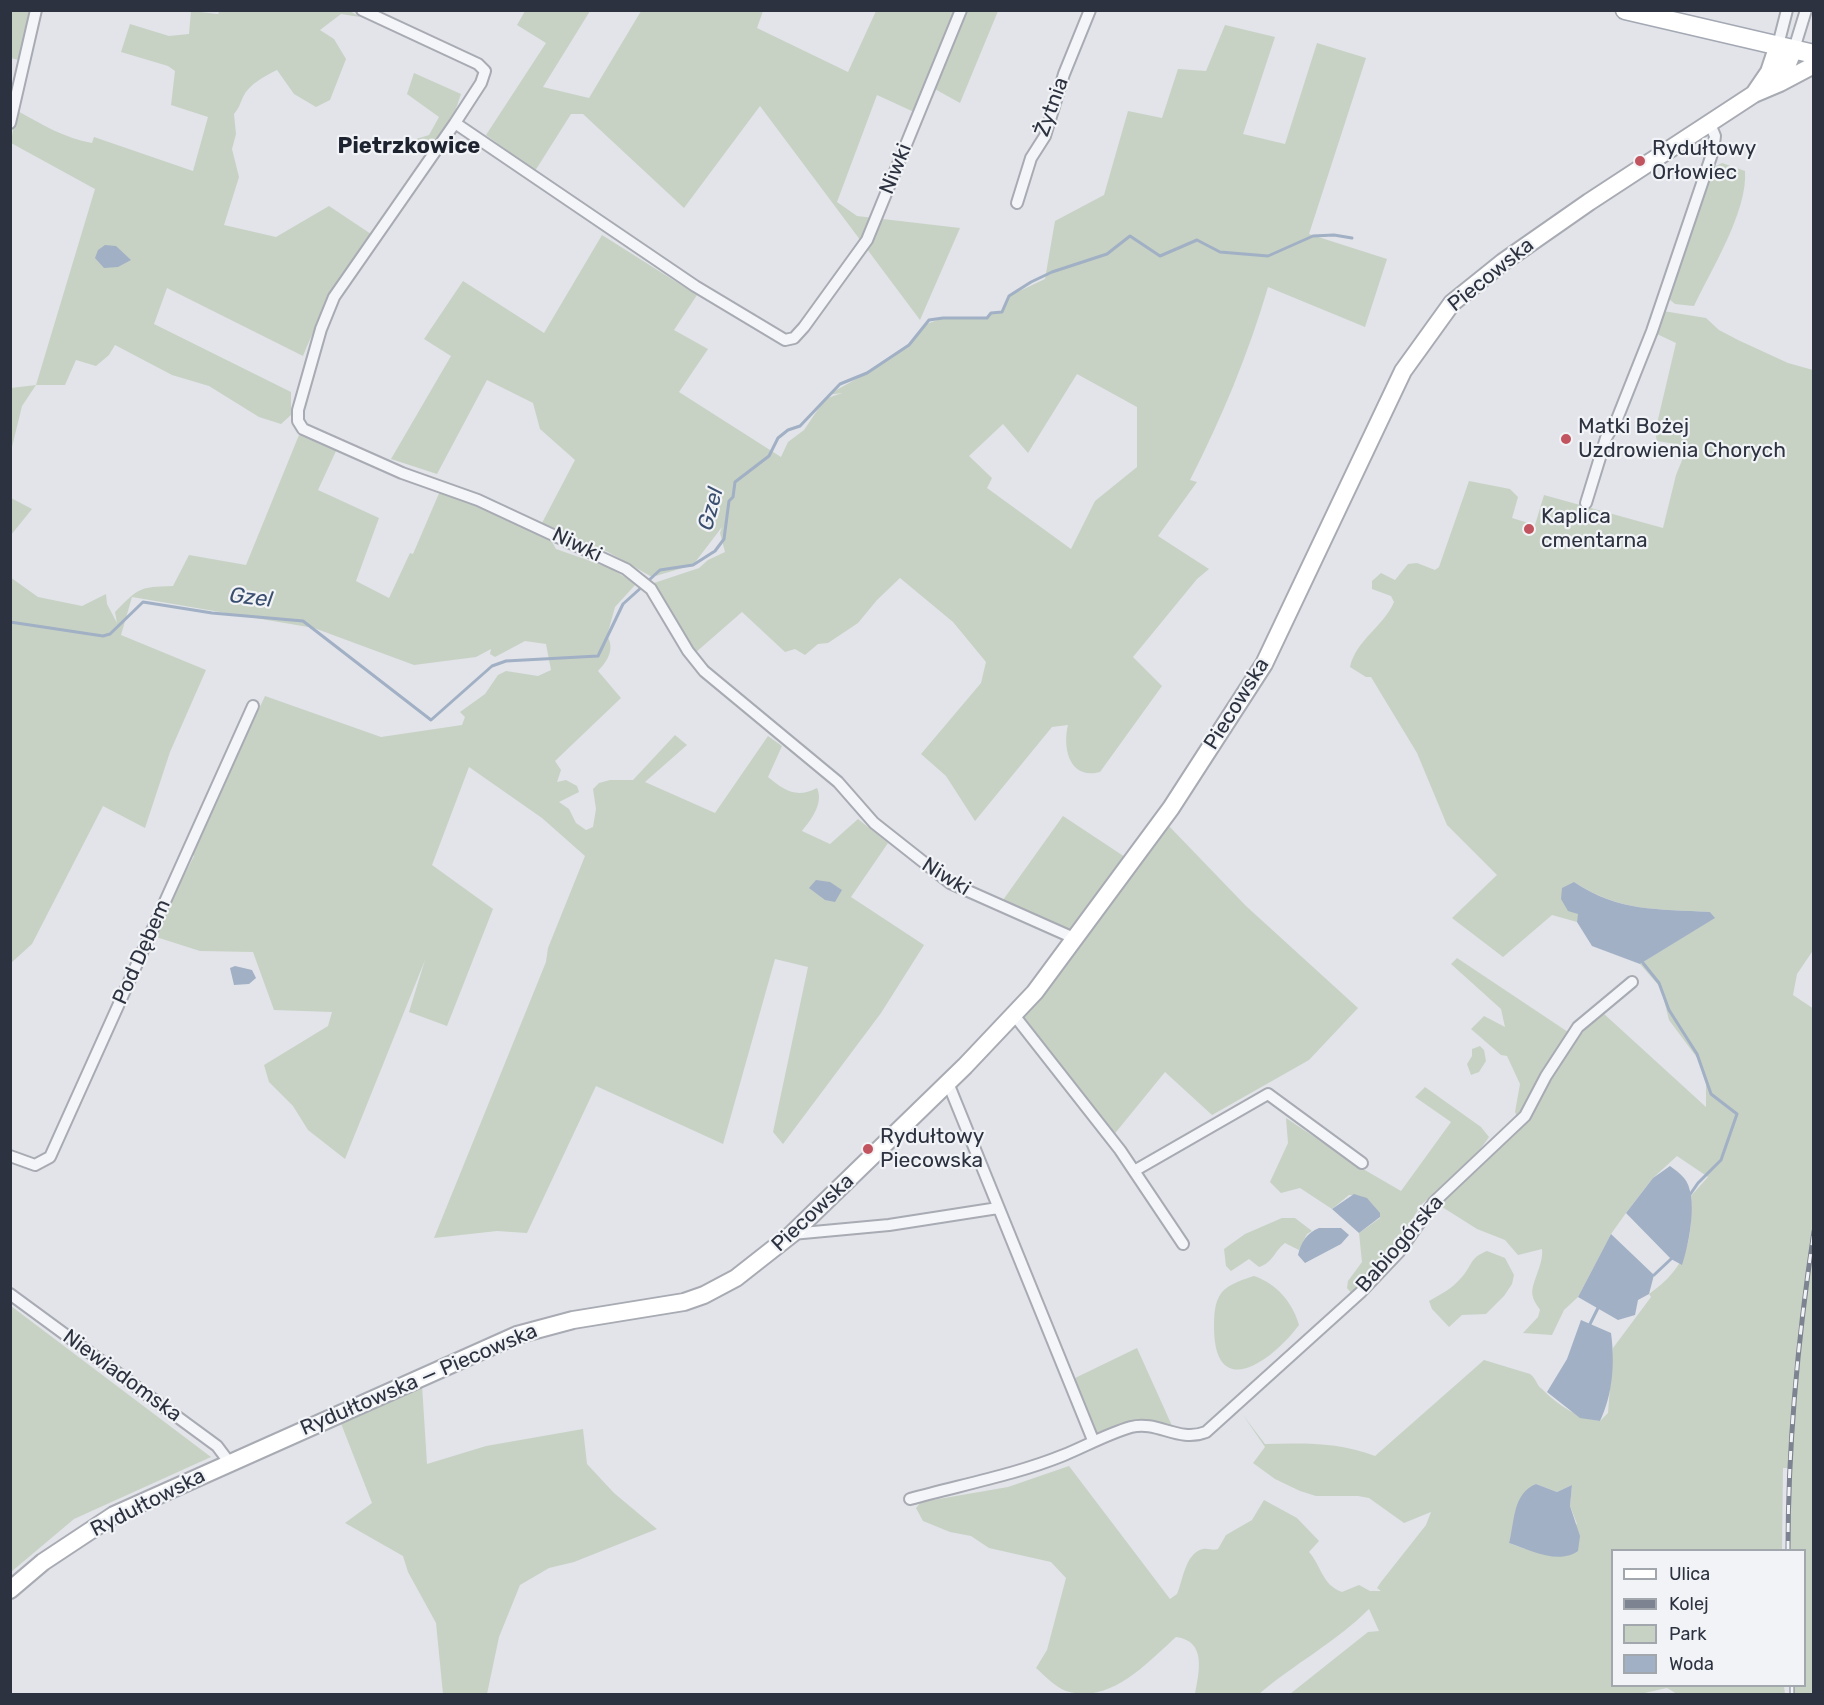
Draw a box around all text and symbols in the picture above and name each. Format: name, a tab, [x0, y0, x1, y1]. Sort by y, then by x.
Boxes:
street label: Żytnia	[1030, 74, 1074, 140]
district label: Pietrzkowice	[338, 134, 480, 160]
place label: Rydułtowy Orłowiec	[1652, 136, 1756, 186]
street label: Niwki	[874, 140, 918, 198]
marker: Rydułtowy Orłowiec	[1633, 154, 1647, 168]
street label: Piecowska	[1443, 233, 1539, 317]
place label: Matki Bożej Uzdrowienia Chorych	[1578, 414, 1786, 464]
marker: Matki Bożej Uzdrowienia Chorych	[1559, 432, 1573, 446]
water label: Gzel	[693, 485, 729, 533]
place label: Kaplica cmentarna	[1541, 504, 1648, 554]
street label: Niwki	[548, 522, 606, 568]
marker: Kaplica cmentarna	[1522, 522, 1536, 536]
water label: Gzel	[228, 582, 274, 614]
street label: Piecowska	[1199, 654, 1275, 754]
street label: Niwki	[917, 852, 975, 902]
street label: Pod Dębem	[108, 896, 176, 1008]
place label: Rydułtowy Piecowska	[880, 1124, 984, 1174]
marker: Rydułtowy Piecowska	[861, 1142, 875, 1156]
street label: Piecowska	[767, 1169, 859, 1257]
street label: Babiogórska	[1351, 1190, 1449, 1298]
street label: Rydułtowska — Piecowska	[297, 1319, 541, 1441]
street label: Niewiadomska	[58, 1324, 186, 1428]
street label: Rydułtowska	[86, 1463, 210, 1543]
legend	[1611, 1549, 1806, 1687]
text: Ulica	[1669, 1563, 1710, 1585]
text: Kolej	[1669, 1593, 1709, 1615]
text: Park	[1669, 1623, 1706, 1645]
text: Woda	[1669, 1653, 1714, 1675]

